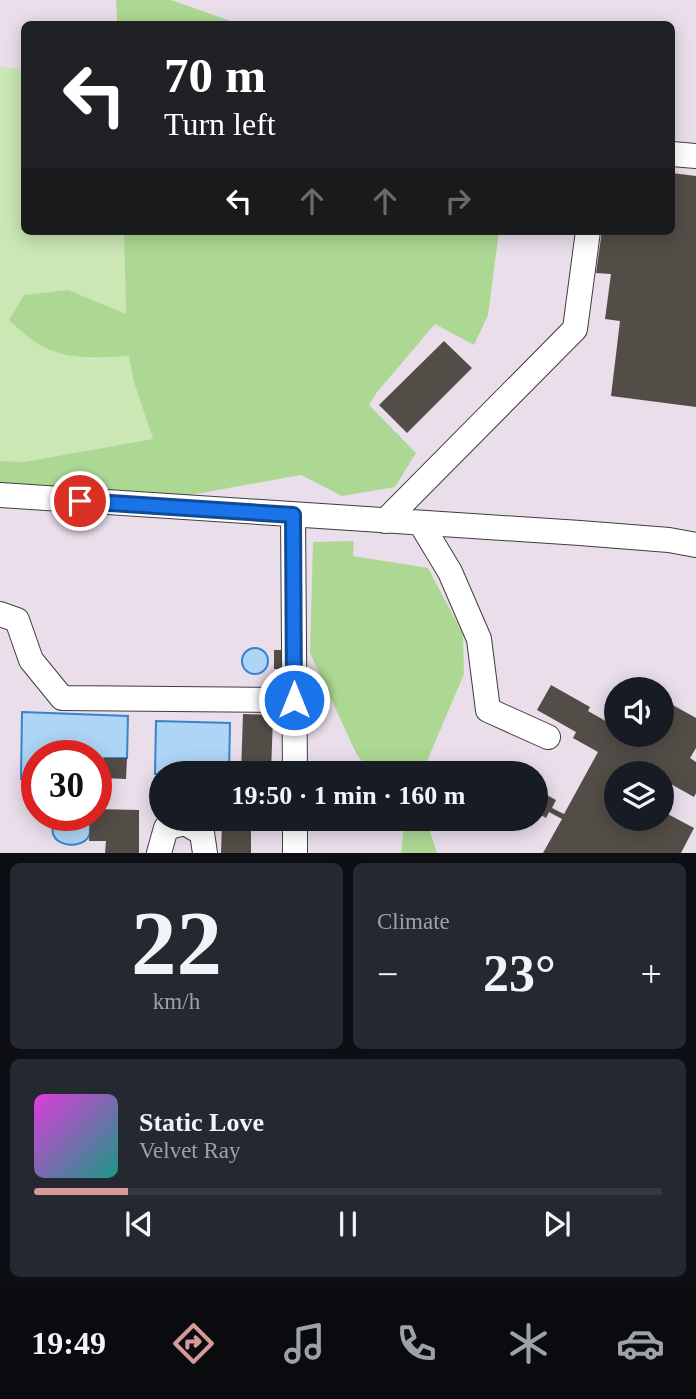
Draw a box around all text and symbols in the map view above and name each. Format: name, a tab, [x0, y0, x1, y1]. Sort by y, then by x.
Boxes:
text: 70 m	[164, 48, 266, 103]
icon: left	[49, 49, 140, 140]
text: Turn left	[164, 106, 276, 142]
icon: left	[220, 182, 258, 220]
icon: ahead	[293, 182, 331, 220]
icon: ahead	[366, 182, 404, 220]
icon: right	[439, 182, 477, 220]
pin	[50, 471, 110, 531]
icon: arrive	[61, 482, 99, 520]
position arrow	[257, 663, 331, 737]
map controls	[604, 677, 674, 831]
button: sound	[604, 677, 674, 747]
speed limit sign: 30	[21, 740, 112, 831]
button: layers	[604, 761, 674, 831]
text: 19:50 · 1 min · 160 m	[232, 781, 466, 810]
text: 22	[131, 893, 222, 994]
text: Climate	[377, 909, 450, 934]
text: 23°	[483, 945, 556, 1002]
text: −	[377, 953, 398, 995]
text: +	[641, 953, 662, 995]
text: km/h	[153, 989, 200, 1014]
text: Static Love	[139, 1108, 264, 1137]
text: Velvet Ray	[139, 1138, 241, 1163]
icon: previous	[120, 1205, 158, 1243]
icon: pause	[329, 1205, 367, 1243]
icon: next	[538, 1205, 576, 1243]
icon: directions	[169, 1319, 218, 1368]
icon: music	[280, 1319, 329, 1368]
icon: phone	[392, 1319, 441, 1368]
icon: climate	[504, 1319, 553, 1368]
icon: car	[616, 1319, 665, 1368]
text: 19:49	[31, 1325, 106, 1361]

